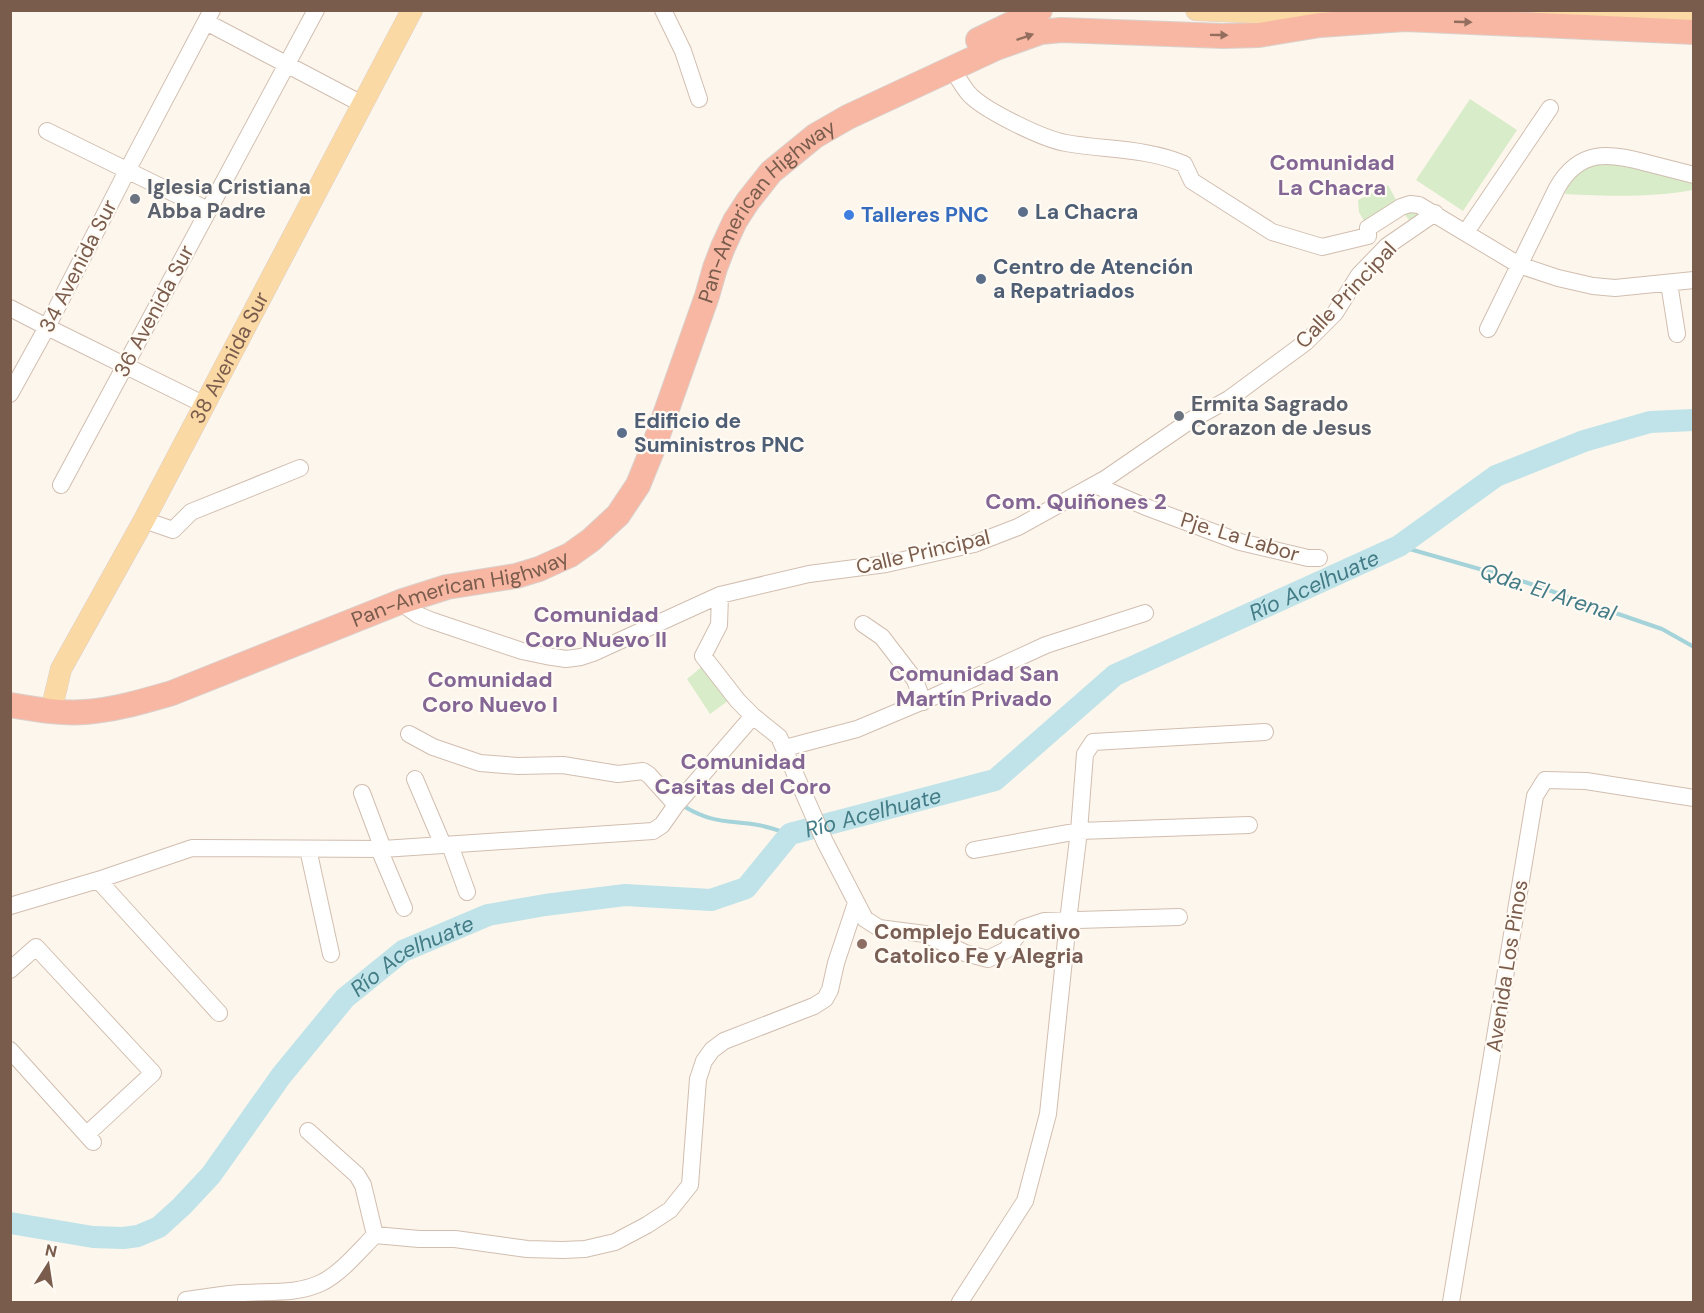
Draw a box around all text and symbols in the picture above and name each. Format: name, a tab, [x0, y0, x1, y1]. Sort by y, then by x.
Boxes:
one-way arrow	[1454, 17, 1473, 26]
one-way arrow	[1210, 31, 1229, 40]
one-way arrow	[1017, 32, 1035, 42]
street label: Pan-American Highway	[692, 113, 841, 307]
district label: Comunidad La Chacra	[1269, 148, 1395, 202]
place label: Iglesia Cristiana Abba Padre	[147, 173, 311, 225]
marker: Iglesia Cristiana Abba Padre	[128, 192, 142, 206]
street label: 34 Avenida Sur	[33, 195, 124, 337]
place label: La Chacra	[1035, 198, 1138, 226]
place label: Talleres PNC	[861, 201, 989, 229]
marker: La Chacra	[1016, 205, 1030, 219]
marker: Talleres PNC	[842, 208, 856, 222]
street label: Calle Principal	[1289, 235, 1403, 355]
street label: 36 Avenida Sur	[107, 240, 201, 382]
place label: Centro de Atención a Repatriados	[993, 253, 1193, 305]
marker: Centro de Atención a Repatriados	[974, 272, 988, 286]
street label: 38 Avenida Sur	[183, 287, 276, 429]
place label: Ermita Sagrado Corazon de Jesus	[1191, 390, 1372, 442]
place label: Edificio de Suministros PNC	[634, 407, 805, 459]
marker: Ermita Sagrado Corazon de Jesus	[1172, 409, 1186, 423]
marker: Edificio de Suministros PNC	[615, 426, 629, 440]
district label: Com. Quiñones 2	[985, 487, 1167, 516]
street label: Pje. La Labor	[1177, 506, 1303, 568]
street label: Calle Principal	[853, 523, 993, 581]
street label: Pan-American Highway	[347, 543, 574, 634]
water label: Río Acelhuate	[1244, 543, 1384, 627]
water label: Qda. El Arenal	[1476, 556, 1621, 628]
district label: Comunidad Coro Nuevo II	[525, 600, 667, 654]
district label: Comunidad San Martín Privado	[889, 659, 1059, 713]
district label: Comunidad Coro Nuevo I	[422, 665, 558, 719]
district label: Comunidad Casitas del Coro	[655, 747, 831, 801]
water label: Río Acelhuate	[802, 780, 944, 844]
street label: Avenida Los Pinos	[1480, 878, 1534, 1054]
water label: Río Acelhuate	[344, 908, 478, 1003]
place label: Complejo Educativo Catolico Fe y Alegria	[874, 918, 1084, 970]
marker: Complejo Educativo Catolico Fe y Alegria	[855, 937, 869, 951]
north arrow	[18, 1235, 78, 1295]
text: N	[43, 1239, 59, 1262]

